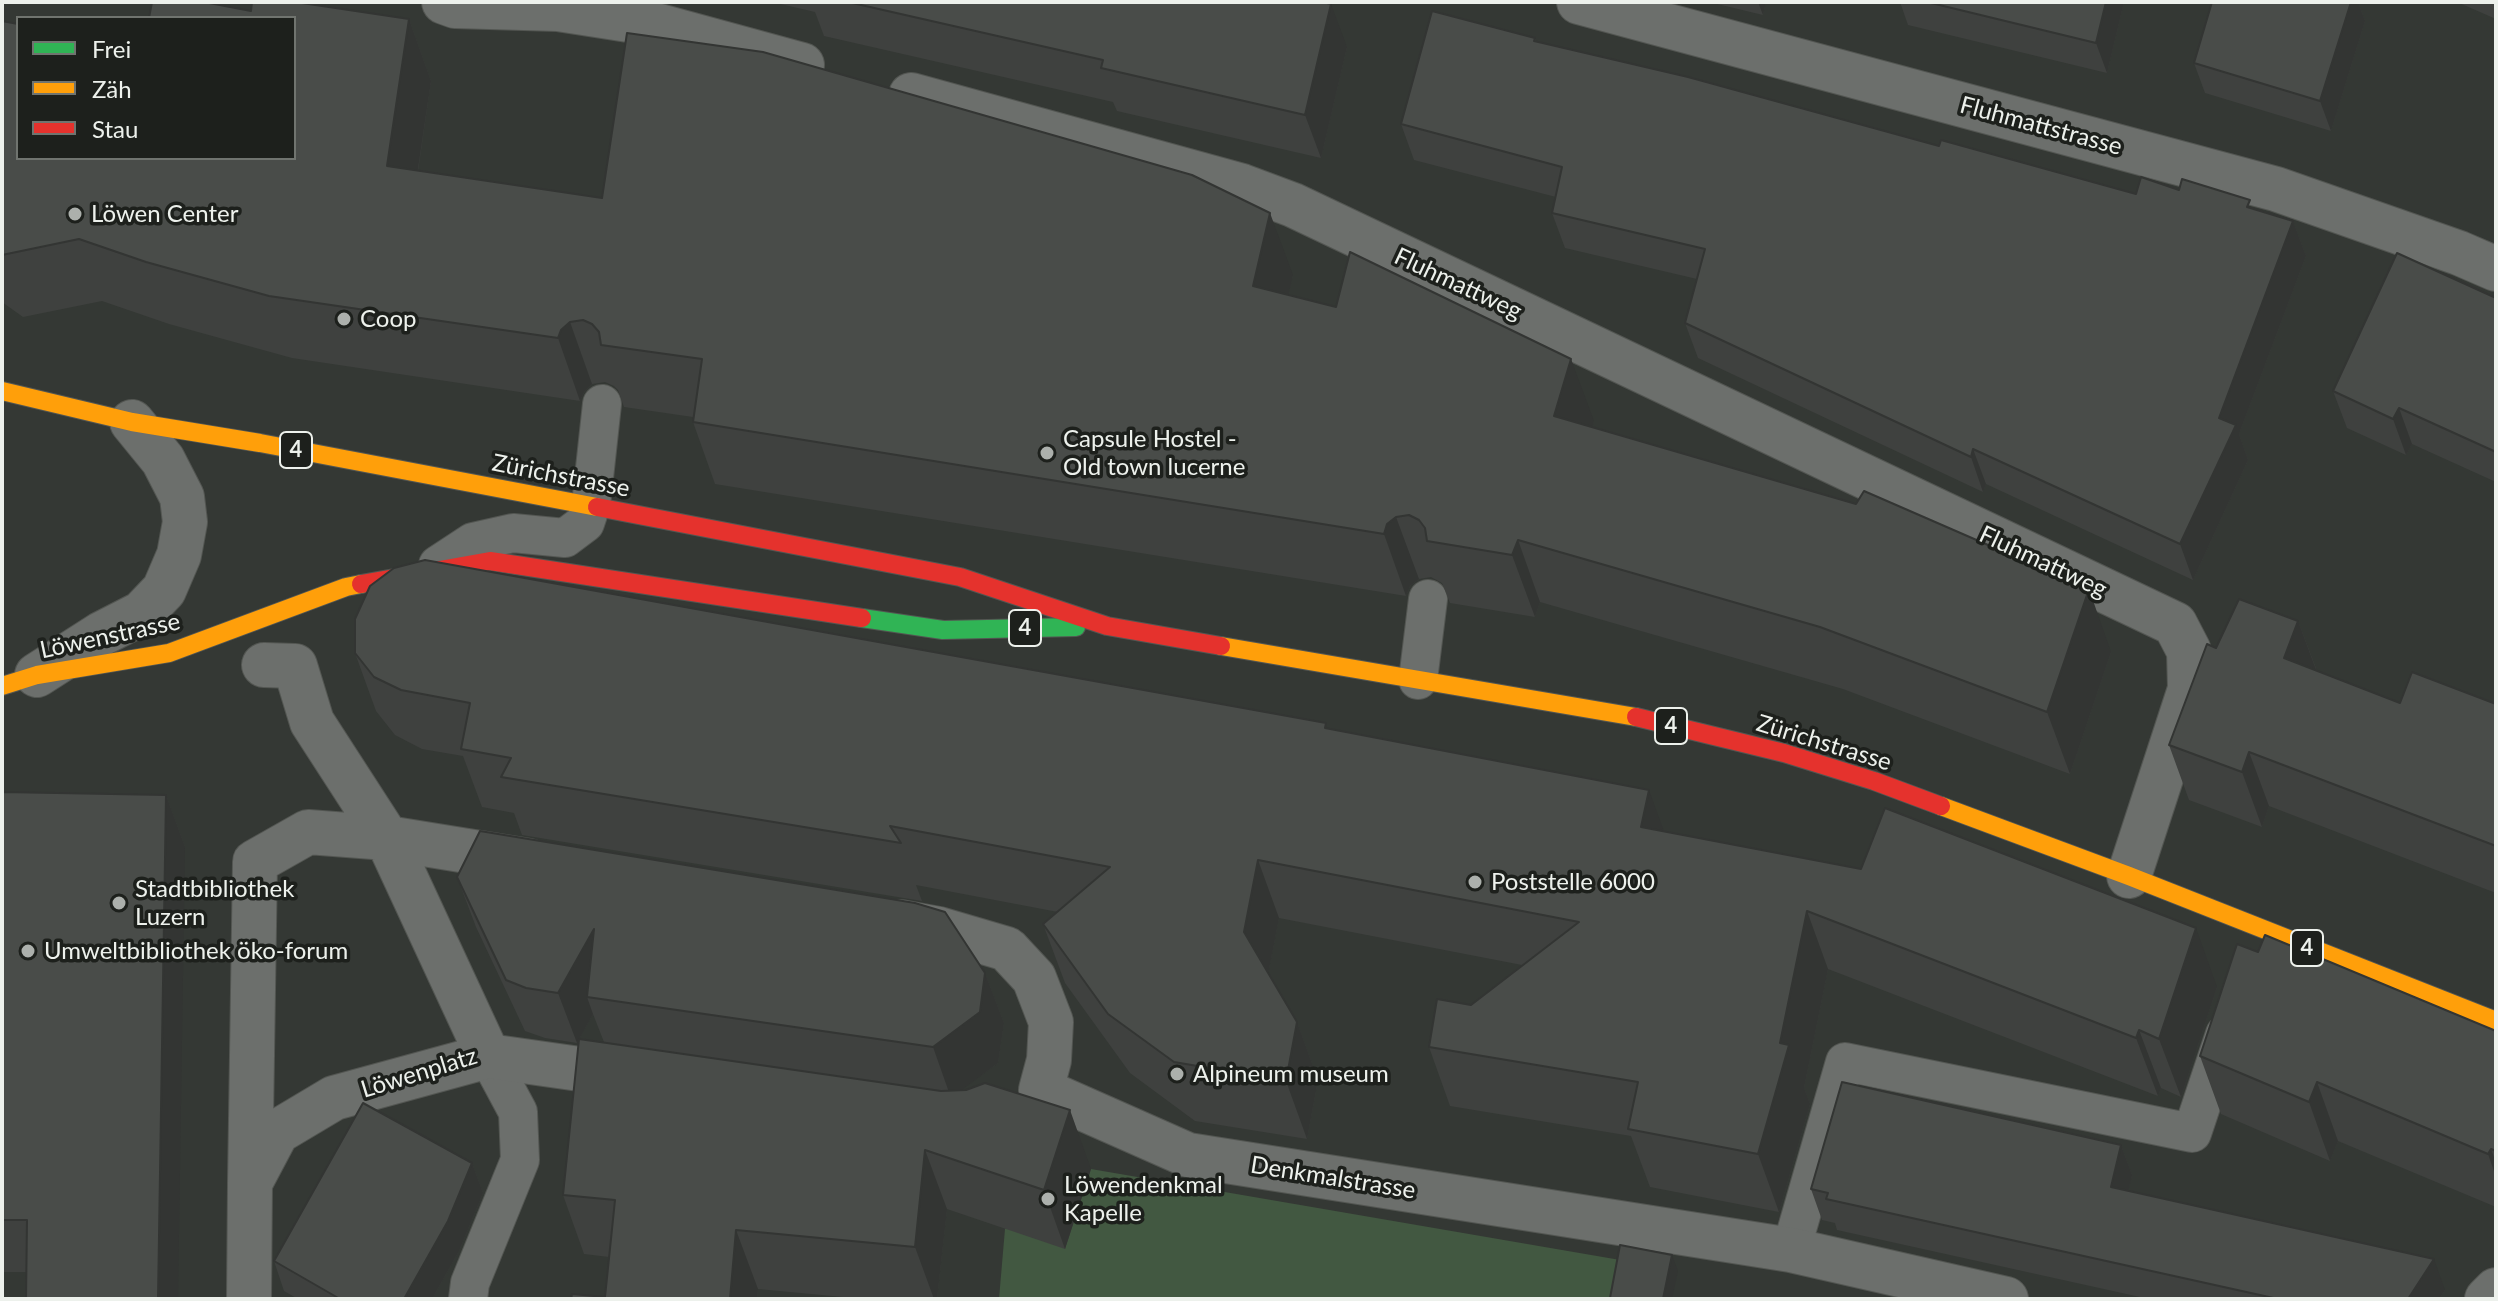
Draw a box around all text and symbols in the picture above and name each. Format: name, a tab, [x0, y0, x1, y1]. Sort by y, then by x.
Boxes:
legend	[16, 16, 296, 160]
text: Frei	[92, 34, 131, 63]
text: Zäh	[92, 74, 132, 103]
street label: Fluhmattstrasse	[1957, 91, 2125, 161]
text: Stau	[92, 114, 138, 143]
place label: Löwen Center	[91, 200, 238, 228]
marker: Löwen Center	[66, 205, 84, 223]
street label: Fluhmattweg	[1390, 242, 1526, 326]
place label: Coop	[360, 305, 416, 333]
marker: Coop	[335, 310, 353, 328]
place label: Capsule Hostel - Old town lucerne	[1063, 425, 1245, 481]
road number: 4	[280, 432, 312, 468]
marker: Capsule Hostel - Old town lucerne	[1038, 444, 1056, 462]
street label: Zürichstrasse	[490, 449, 632, 503]
street label: Fluhmattweg	[1975, 520, 2111, 604]
street label: Löwenstrasse	[37, 607, 183, 665]
road number: 4	[1009, 610, 1041, 646]
road number: 4	[1655, 708, 1687, 744]
street label: Zürichstrasse	[1753, 709, 1895, 777]
place label: Poststelle 6000	[1491, 868, 1655, 896]
marker: Poststelle 6000	[1466, 873, 1484, 891]
place label: Stadtbibliothek Luzern	[135, 875, 294, 931]
marker: Stadtbibliothek Luzern	[110, 894, 128, 912]
road number: 4	[2291, 930, 2323, 966]
place label: Umweltbibliothek öko-forum	[44, 937, 348, 965]
marker: Umweltbibliothek öko-forum	[19, 942, 37, 960]
street label: Löwenplatz	[357, 1042, 481, 1104]
place label: Alpineum museum	[1193, 1060, 1389, 1088]
marker: Alpineum museum	[1168, 1065, 1186, 1083]
street label: Denkmalstrasse	[1248, 1151, 1418, 1205]
place label: Löwendenkmal Kapelle	[1064, 1171, 1223, 1227]
marker: Löwendenkmal Kapelle	[1039, 1190, 1057, 1208]

